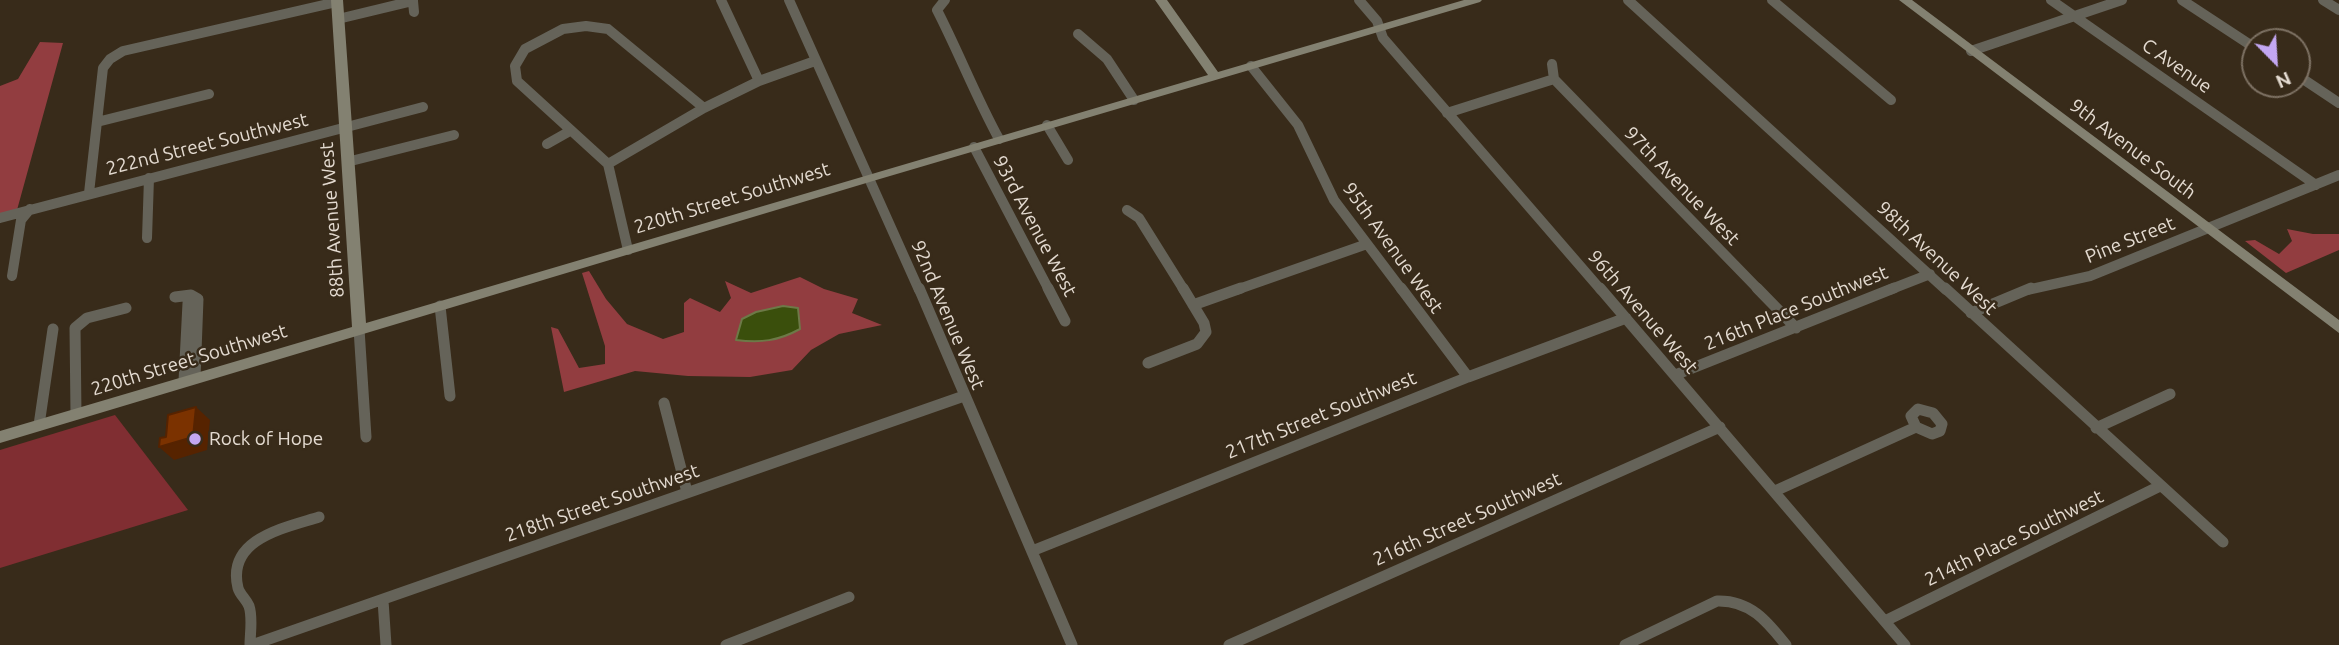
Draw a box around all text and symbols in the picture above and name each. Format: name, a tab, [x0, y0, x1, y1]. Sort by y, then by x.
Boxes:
north arrow	[2241, 28, 2311, 98]
street label: C Avenue	[2138, 34, 2216, 98]
text: N	[2273, 67, 2295, 93]
street label: 9th Avenue South	[2065, 94, 2201, 204]
street label: 222nd Street Southwest	[104, 108, 310, 180]
street label: 97th Avenue West	[1620, 122, 1744, 250]
street label: 88th Avenue West	[315, 141, 349, 299]
street label: 93rd Avenue West	[988, 152, 1082, 300]
street label: 220th Street Southwest	[631, 157, 833, 239]
street label: 95th Avenue West	[1338, 178, 1448, 318]
street label: 98th Avenue West	[1872, 196, 2002, 320]
street label: Pine Street	[2082, 212, 2178, 268]
street label: 92nd Avenue West	[906, 237, 990, 393]
street label: 96th Avenue West	[1583, 246, 1703, 378]
street label: 216th Place Southwest	[1701, 261, 1891, 355]
street label: 220th Street Southwest	[88, 319, 290, 401]
street label: 217th Street Southwest	[1222, 366, 1420, 464]
place label: Rock of Hope	[209, 428, 323, 450]
marker: Rock of Hope	[187, 431, 203, 447]
street label: 218th Street Southwest	[502, 459, 702, 547]
street label: 216th Street Southwest	[1369, 467, 1565, 571]
street label: 214th Place Southwest	[1921, 485, 2107, 591]

